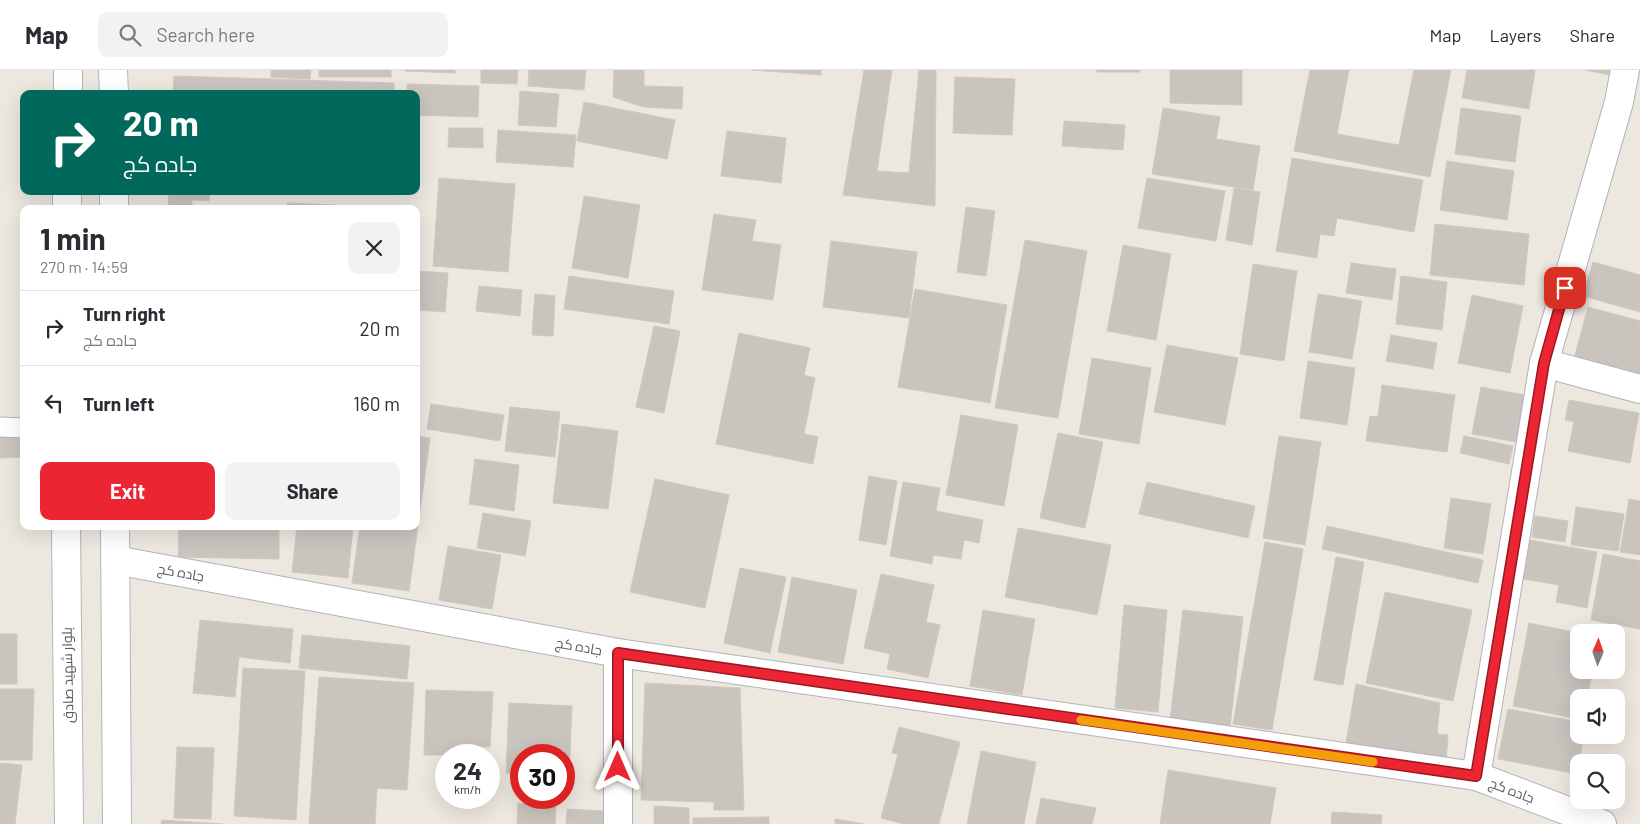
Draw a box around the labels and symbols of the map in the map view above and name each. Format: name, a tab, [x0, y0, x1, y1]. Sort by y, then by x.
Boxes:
pin	[1544, 267, 1586, 309]
street label: جاده کج	[156, 560, 206, 585]
north arrow	[1570, 624, 1625, 679]
street label: بلوار شهید صادق	[58, 627, 77, 723]
street label: جاده کج	[554, 634, 604, 659]
position arrow	[591, 740, 643, 792]
speed limit sign: 30	[510, 744, 575, 809]
street label: جاده کج	[1487, 774, 1537, 807]

